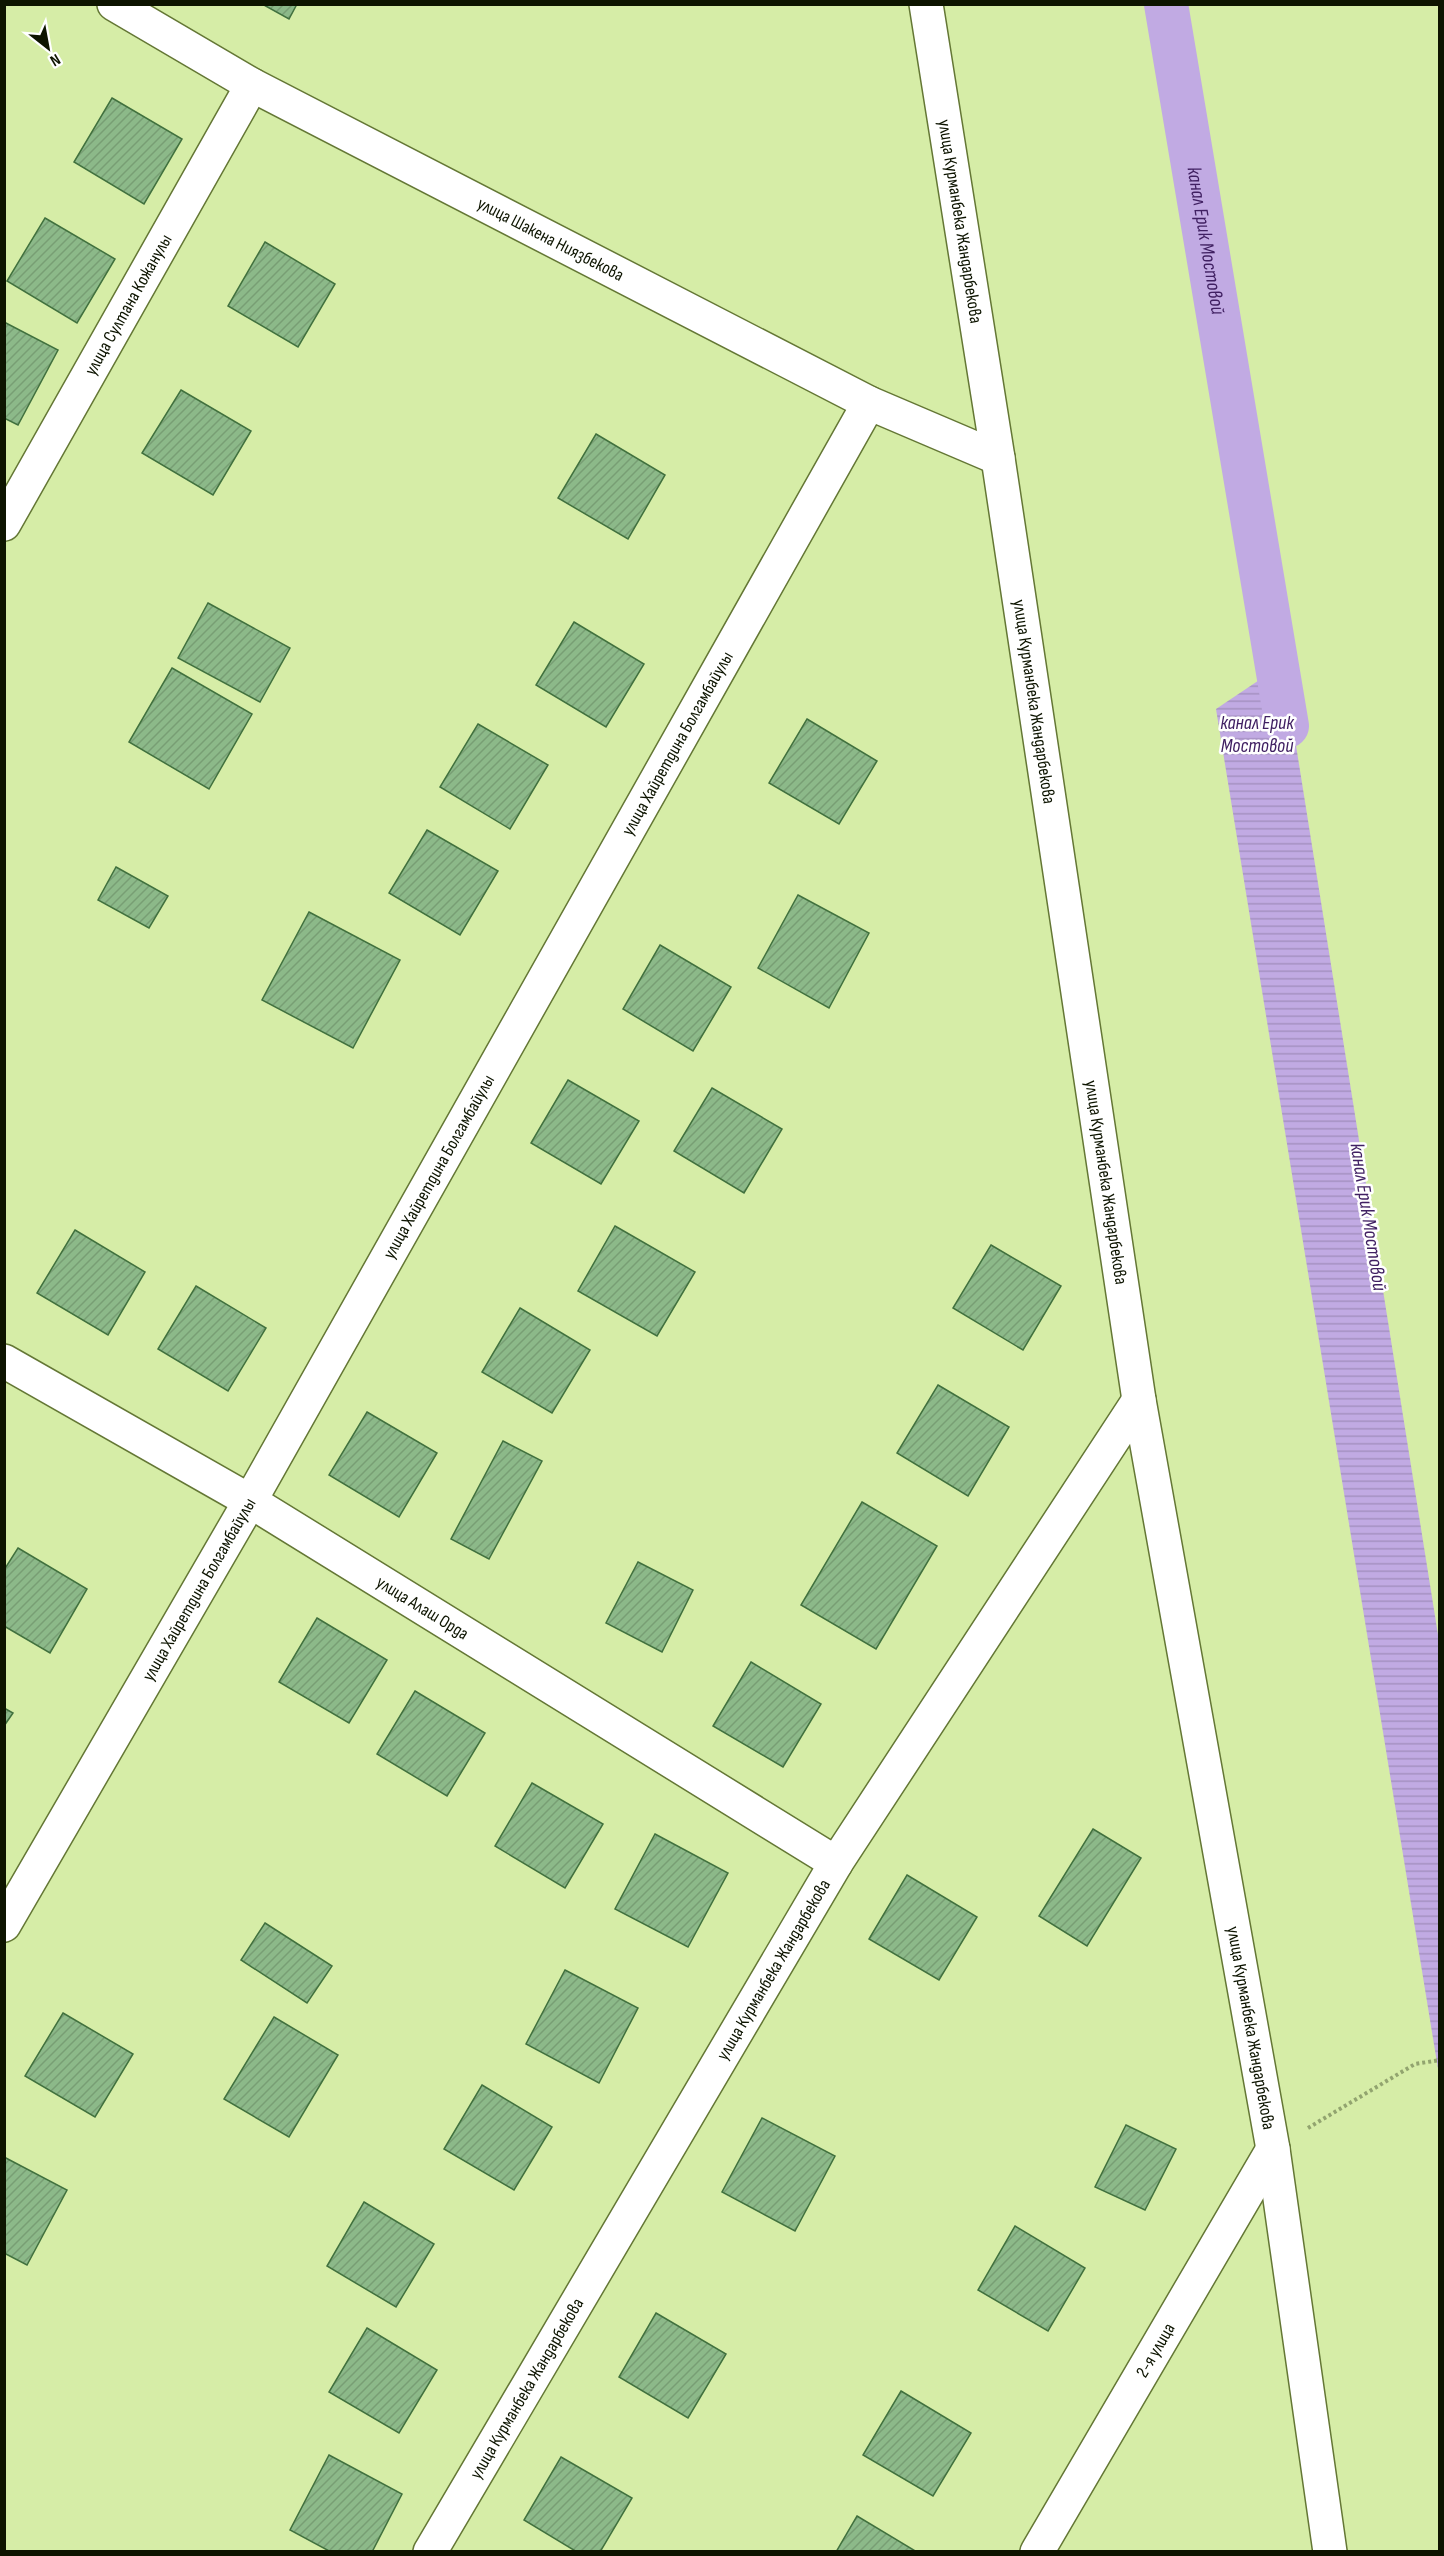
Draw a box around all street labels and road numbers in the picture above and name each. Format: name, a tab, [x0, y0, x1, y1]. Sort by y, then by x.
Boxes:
street label: улица Курманбека Жандарбекова	[934, 118, 987, 325]
street label: улица Шакена Ниязбекова	[474, 192, 628, 285]
street label: улица Султана Кожанулы	[80, 230, 176, 379]
street label: улица Курманбека Жандарбекова	[1009, 598, 1060, 805]
street label: улица Хайретдина Болгамбайулы	[617, 648, 737, 839]
street label: улица Хайретдина Болгамбайулы	[378, 1071, 499, 1262]
street label: улица Курманбека Жандарбекова	[1081, 1079, 1132, 1286]
street label: улица Хайретдина Болгамбайулы	[137, 1494, 260, 1685]
street label: улица Алаш Орда	[373, 1571, 473, 1644]
street label: улица Курманбека Жандарбекова	[712, 1875, 835, 2064]
street label: улица Курманбека Жандарбекова	[1223, 1925, 1280, 2131]
street label: улица Курманбека Жандарбекова	[465, 2294, 588, 2482]
street label: 2-я улица	[1131, 2319, 1179, 2381]

